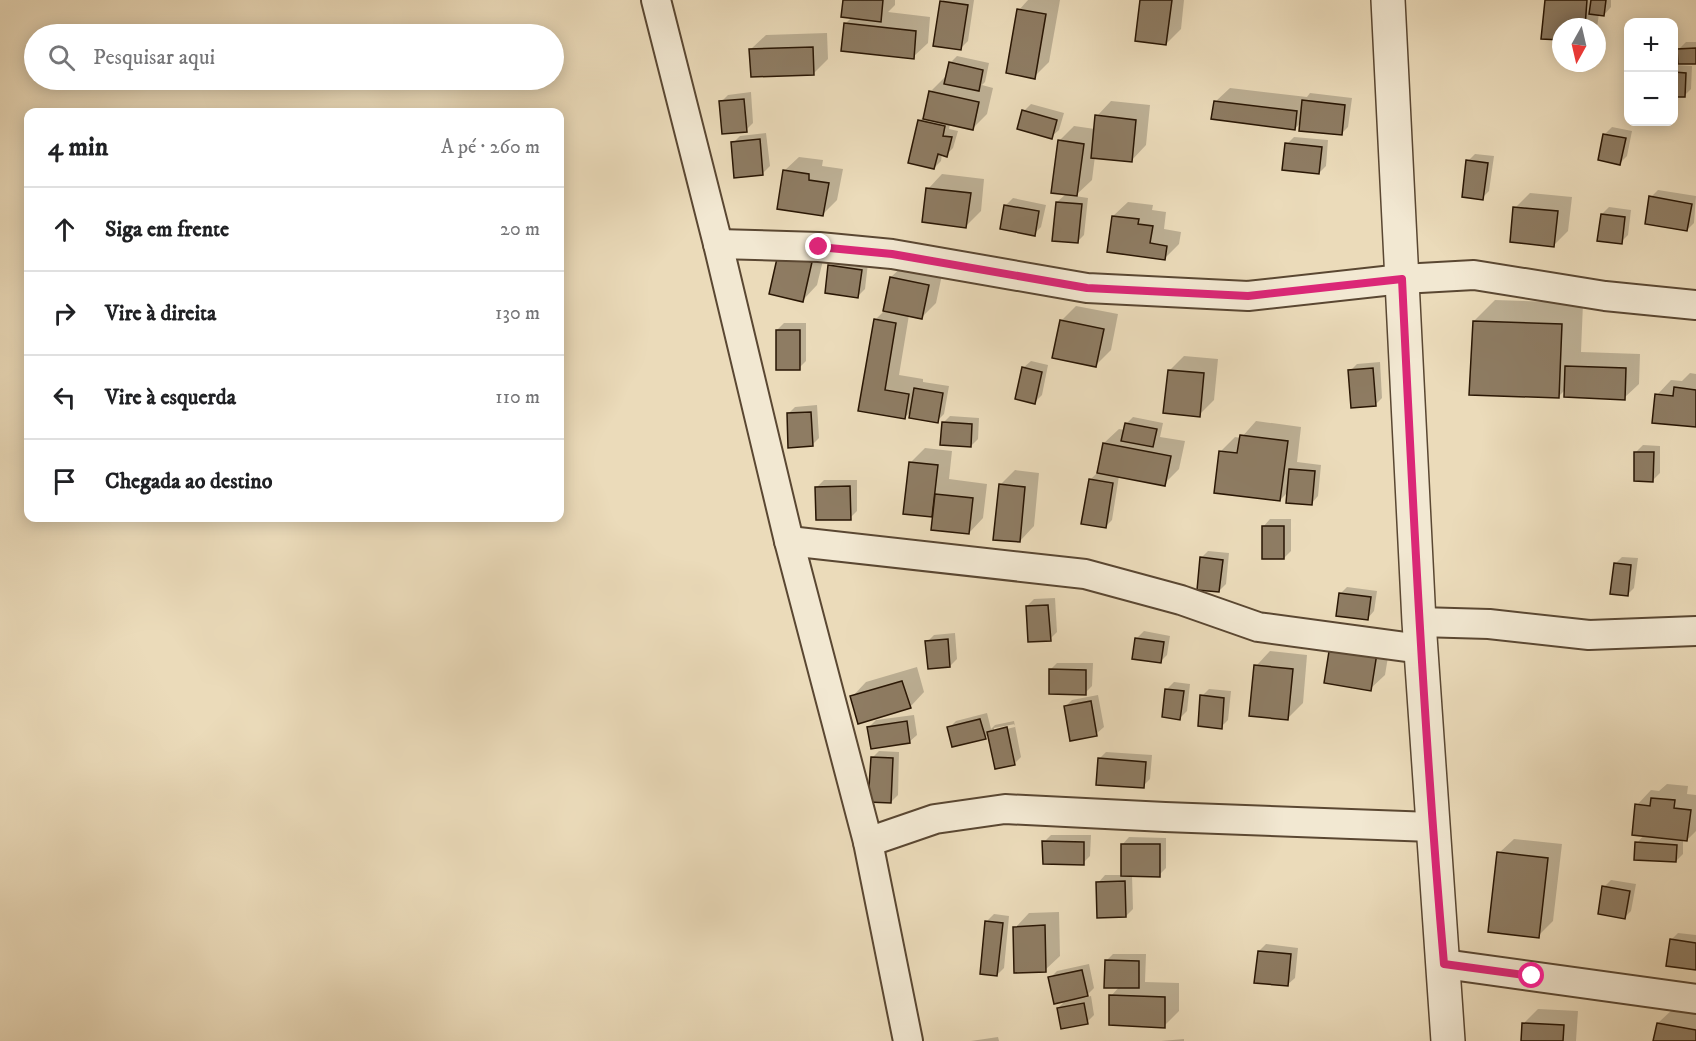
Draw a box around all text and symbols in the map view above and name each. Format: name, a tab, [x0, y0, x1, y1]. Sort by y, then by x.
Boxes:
north arrow	[1552, 18, 1606, 72]
map controls	[1624, 18, 1678, 126]
button: +	[1624, 18, 1678, 72]
search box	[24, 24, 564, 90]
icon: search	[45, 41, 78, 74]
text: Pesquisar aqui	[93, 44, 215, 71]
button: −	[1624, 72, 1678, 126]
text: 4 min	[48, 131, 108, 164]
text: A pé · 260 m	[441, 135, 540, 160]
icon: ahead	[48, 213, 81, 246]
text: Siga em frente	[105, 216, 229, 243]
text: 20 m	[500, 217, 540, 242]
route end	[805, 233, 831, 259]
icon: right	[48, 297, 81, 330]
text: Vire à direita	[105, 300, 216, 327]
text: 130 m	[495, 301, 540, 326]
icon: left	[48, 381, 81, 414]
text: Vire à esquerda	[105, 384, 236, 411]
text: 110 m	[495, 385, 540, 410]
icon: arrive	[48, 465, 81, 498]
text: Chegada ao destino	[105, 468, 272, 495]
route start	[1518, 962, 1544, 988]

